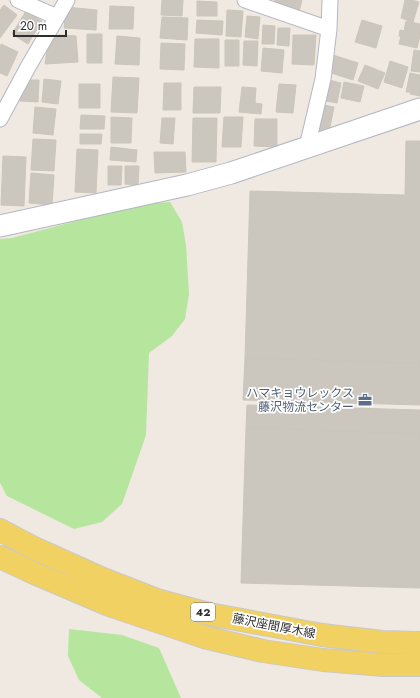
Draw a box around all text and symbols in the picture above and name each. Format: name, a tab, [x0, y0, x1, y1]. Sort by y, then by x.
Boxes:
scale bar	[14, 12, 66, 38]
text: 20 m	[20, 17, 47, 35]
place label: ハマキョウレックス 藤沢物流センター	[246, 384, 354, 416]
office icon: ハマキョウレックス 藤沢物流センター	[357, 392, 373, 408]
road number: 42	[191, 603, 215, 621]
street label: 藤沢座間厚木線	[231, 609, 317, 643]

